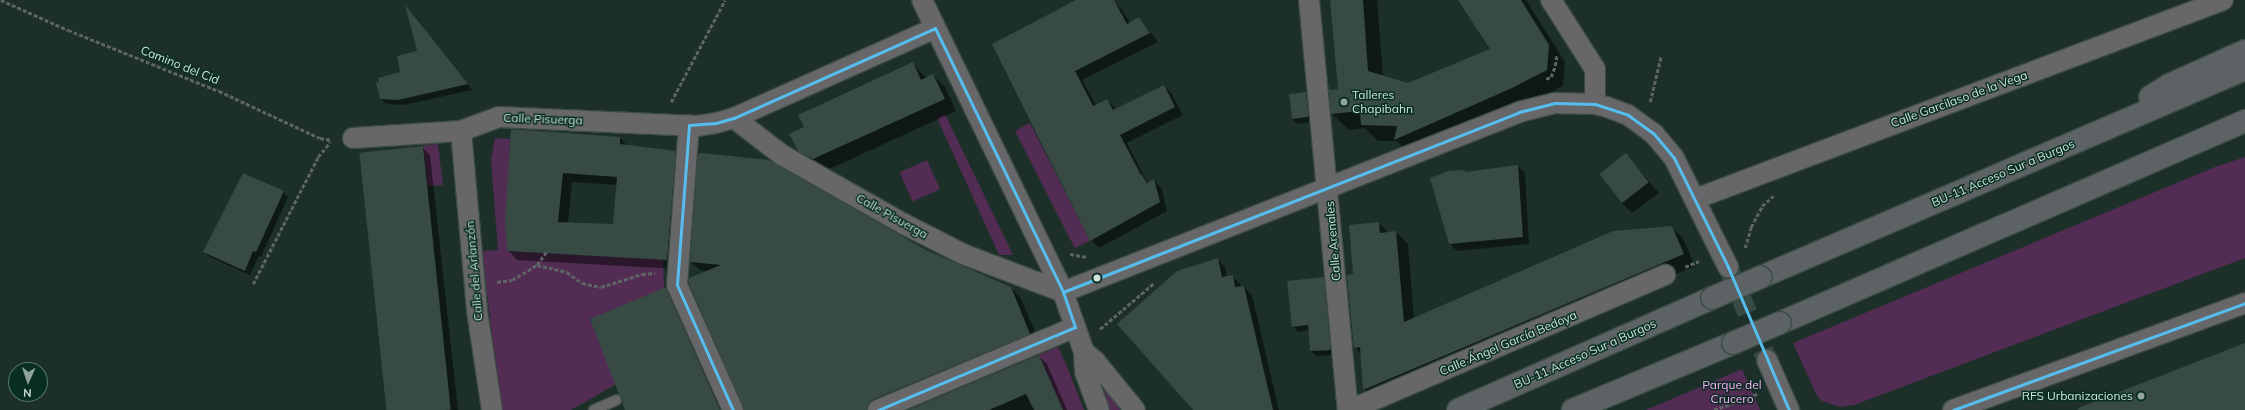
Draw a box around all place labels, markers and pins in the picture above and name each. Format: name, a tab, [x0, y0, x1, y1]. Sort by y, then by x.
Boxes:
place label: Talleres Chapibahn	[1352, 88, 1413, 116]
marker: Talleres Chapibahn	[1339, 97, 1349, 107]
unlabelled marker	[1092, 273, 1102, 283]
place label: RFS Urbanizaciones	[2022, 389, 2133, 403]
marker: RFS Urbanizaciones	[2136, 391, 2146, 401]

